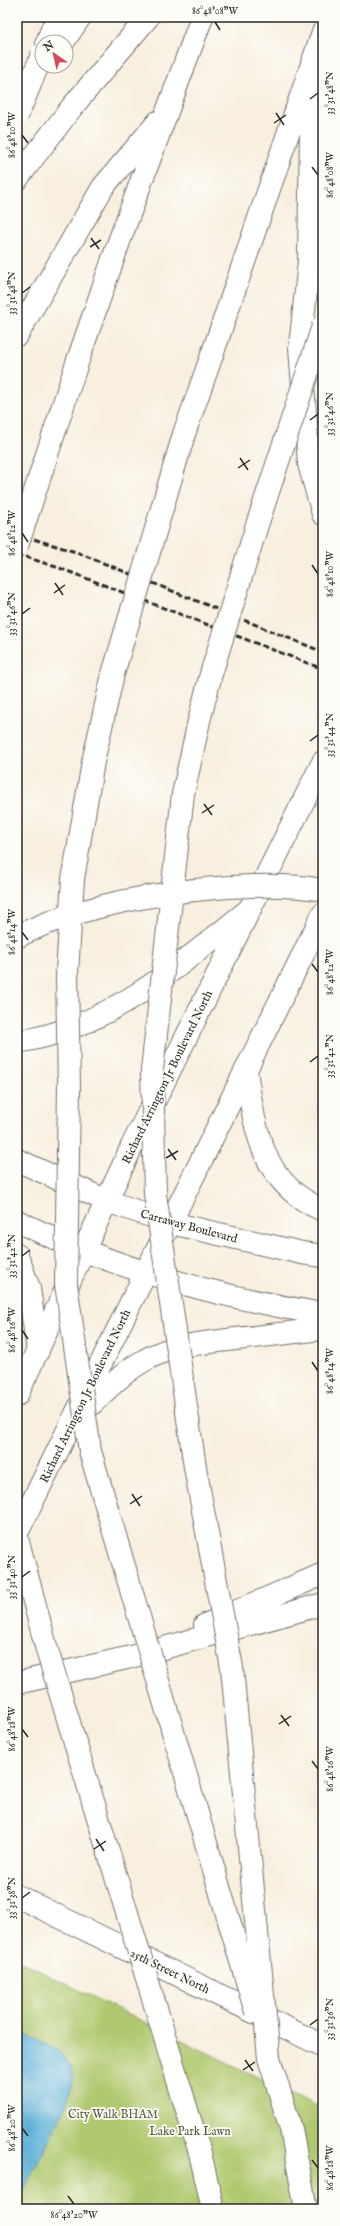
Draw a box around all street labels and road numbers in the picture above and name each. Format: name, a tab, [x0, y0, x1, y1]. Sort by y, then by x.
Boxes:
street label: Richard Arrington Jr Boulevard North	[119, 987, 217, 1167]
street label: Carraway Boulevard	[139, 1206, 240, 1247]
street label: Richard Arrington Jr Boulevard North	[37, 1306, 135, 1486]
street label: 25th Street North	[127, 1946, 213, 1998]

